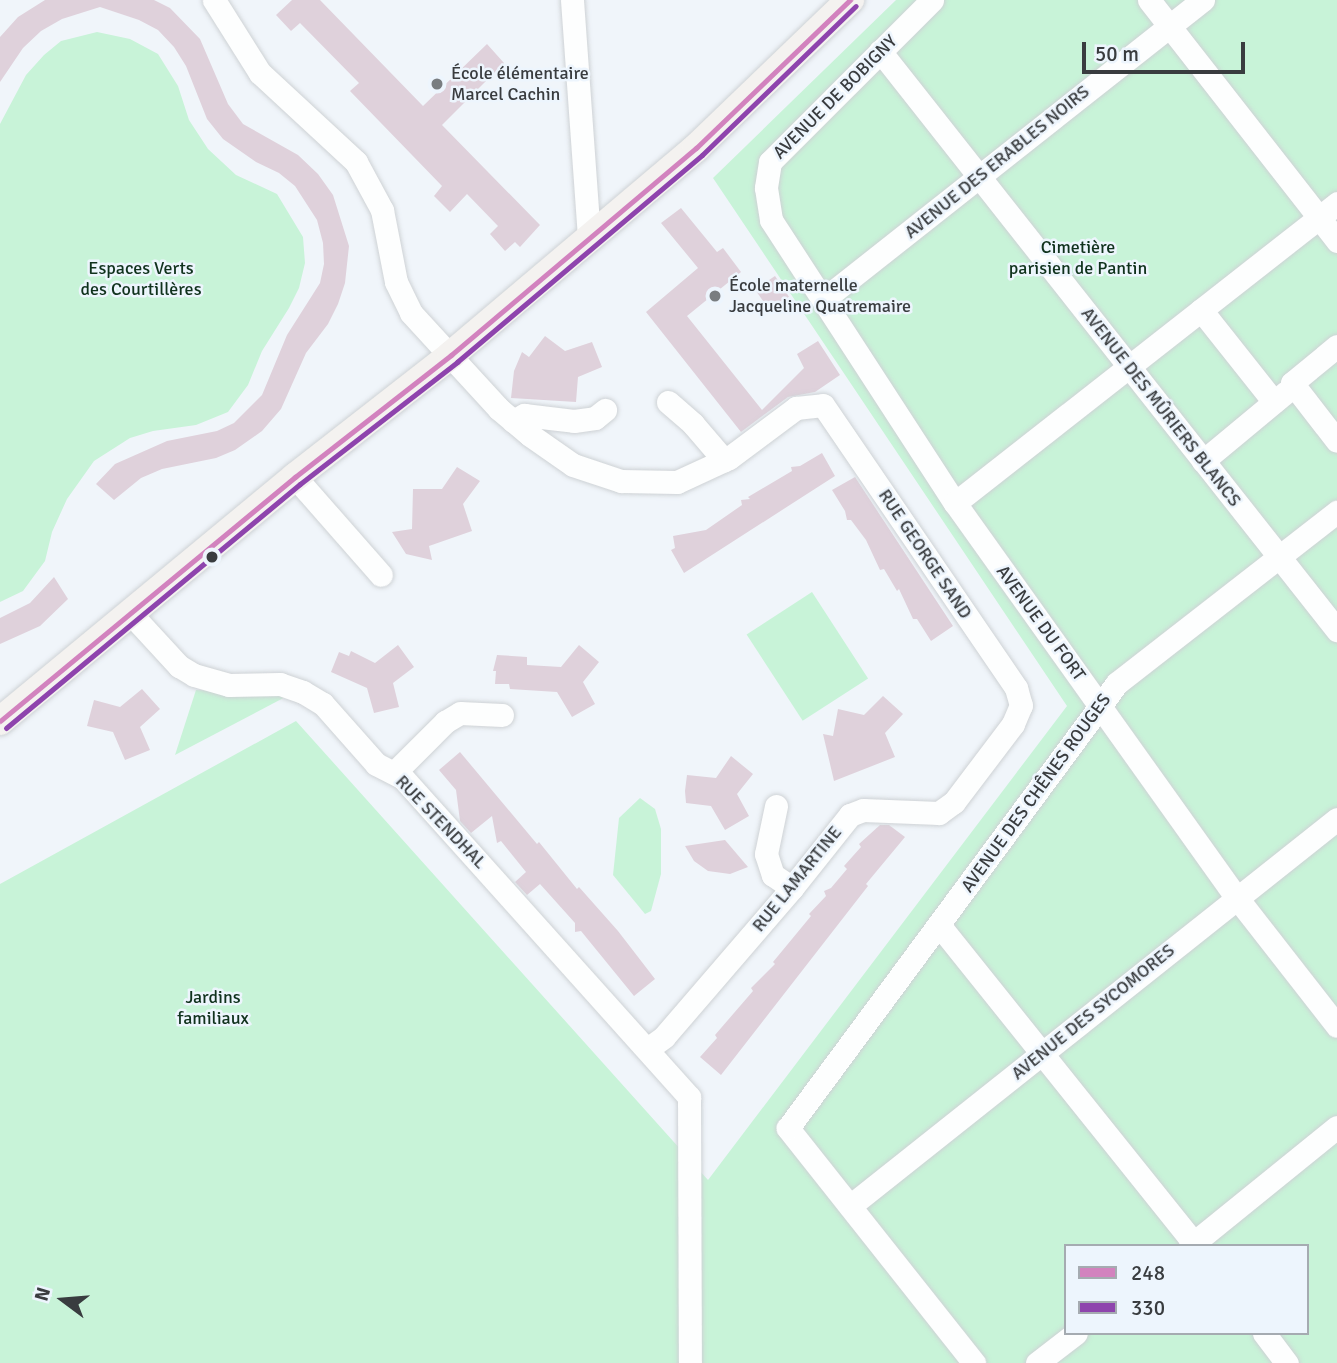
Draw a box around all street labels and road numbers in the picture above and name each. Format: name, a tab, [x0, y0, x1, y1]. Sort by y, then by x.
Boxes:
street label: AVENUE DE BOBIGNY	[768, 30, 902, 164]
street label: AVENUE DES ERABLES NOIRS	[900, 81, 1094, 243]
street label: AVENUE DES MÛRIERS BLANCS	[1077, 303, 1245, 511]
street label: RUE GEORGE SAND	[874, 485, 976, 623]
street label: AVENUE DU FORT	[992, 561, 1090, 685]
street label: AVENUE DES CHÊNES ROUGES	[957, 689, 1115, 897]
street label: RUE STENDHAL	[391, 771, 491, 873]
street label: RUE LAMARTINE	[748, 822, 846, 936]
street label: AVENUE DES SYCOMORES	[1007, 940, 1179, 1084]

